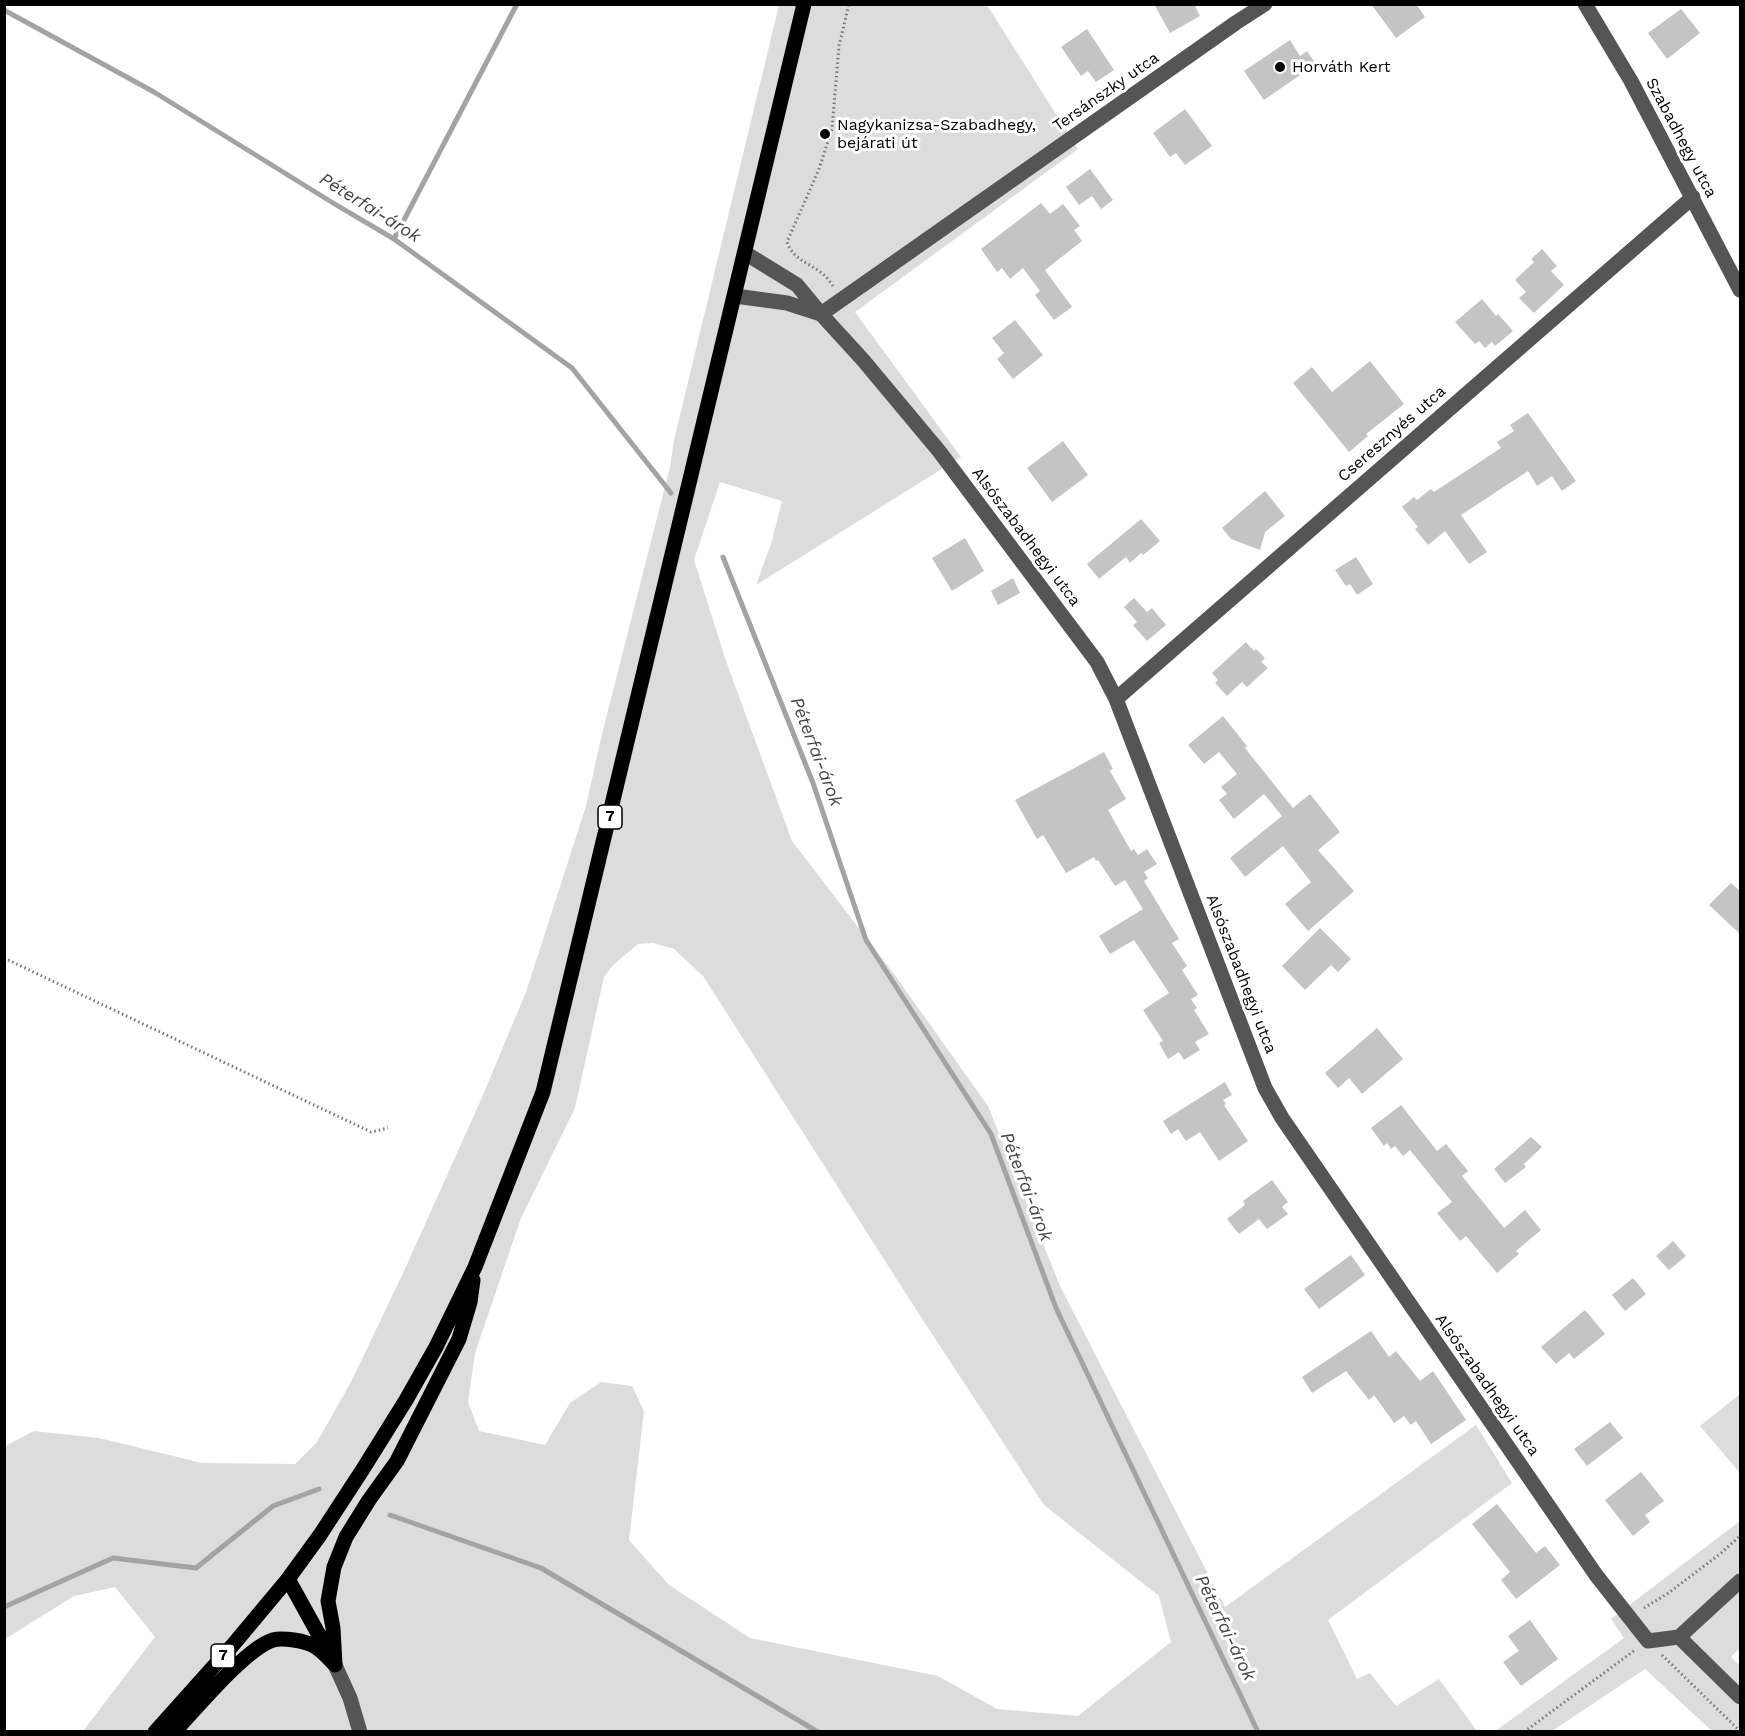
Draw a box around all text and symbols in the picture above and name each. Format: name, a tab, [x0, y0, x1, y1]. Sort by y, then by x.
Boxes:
street label: Tersánszky utca	[1049, 48, 1163, 136]
place label: Horváth Kert	[1292, 57, 1390, 77]
marker: Horváth Kert	[1273, 60, 1287, 74]
street label: Szabadhegy utca	[1641, 75, 1721, 201]
place label: Nagykanizsa-Szabadhegy, bejárati út	[837, 115, 1036, 153]
marker: Nagykanizsa-Szabadhegy, bejárati út	[818, 127, 832, 141]
water label: Péterfai-árok	[315, 168, 425, 248]
street label: Cseresznyés utca	[1334, 382, 1450, 486]
street label: Alsószabadhegyi utca	[968, 464, 1084, 610]
water label: Péterfai-árok	[785, 694, 847, 810]
road number: 7	[598, 805, 622, 829]
street label: Alsószabadhegyi utca	[1202, 892, 1280, 1056]
water label: Péterfai-árok	[995, 1129, 1057, 1245]
street label: Alsószabadhegyi utca	[1431, 1310, 1543, 1460]
water label: Péterfai-árok	[1190, 1571, 1260, 1685]
road number: 7	[211, 1644, 235, 1668]

